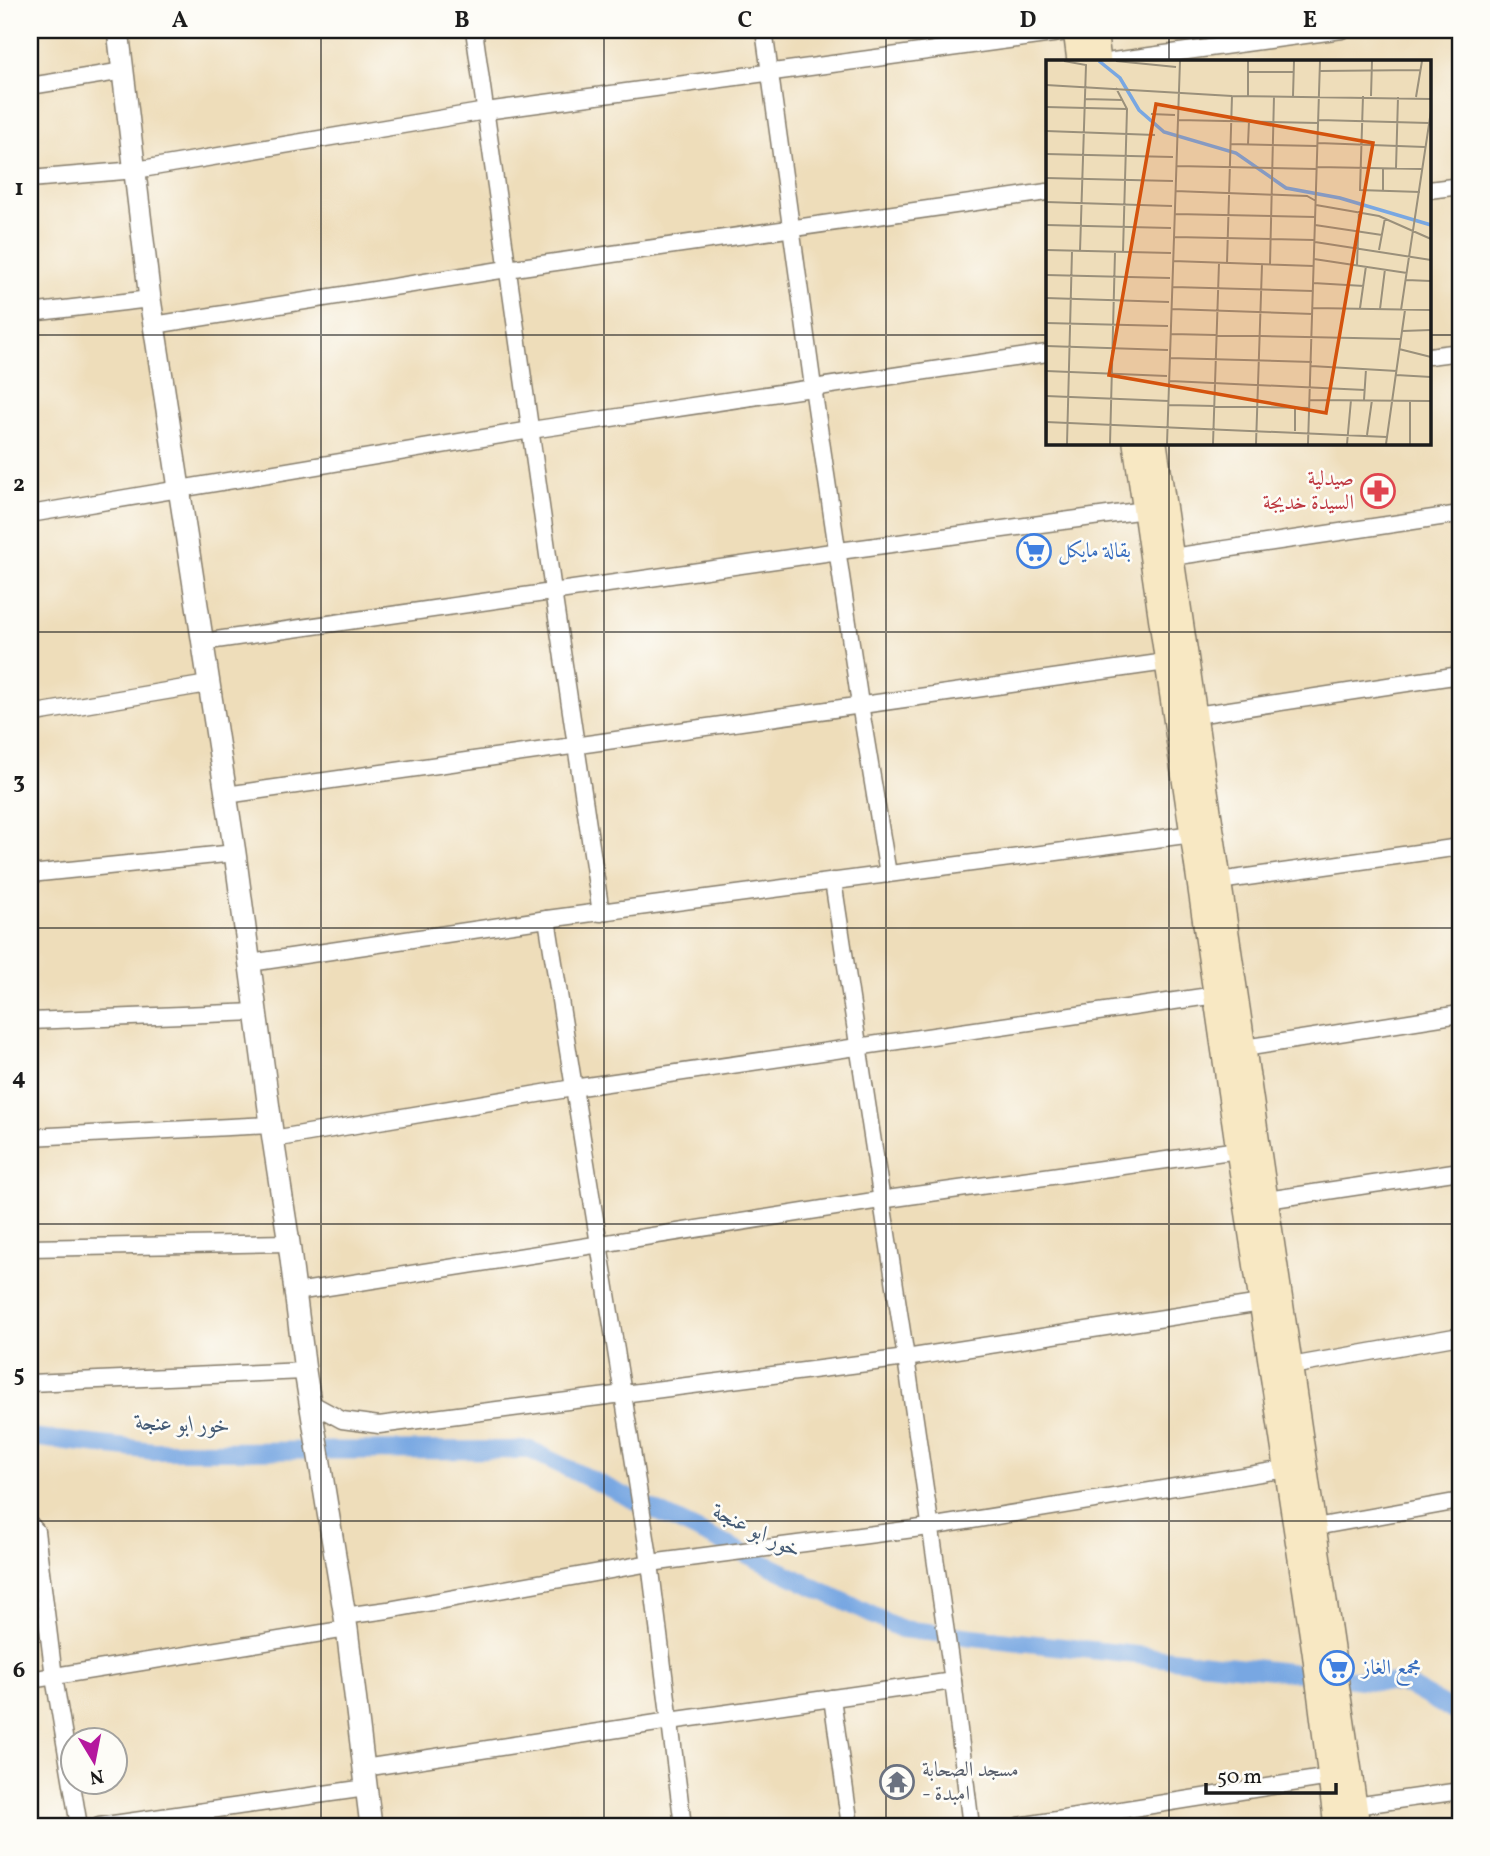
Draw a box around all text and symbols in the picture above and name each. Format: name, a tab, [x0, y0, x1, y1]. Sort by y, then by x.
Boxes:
text: A	[172, 5, 188, 37]
text: B	[454, 5, 470, 37]
text: C	[738, 5, 752, 37]
text: D	[1020, 5, 1037, 37]
text: E	[1303, 5, 1317, 37]
inset map	[1046, 60, 1430, 444]
text: 1	[14, 173, 24, 205]
place label: صيدلية السيدة خديجة	[1263, 465, 1354, 518]
text: 2	[13, 469, 25, 501]
pharmacy icon: صيدلية السيدة خديجة	[1359, 472, 1397, 510]
supermarket icon: بقالة مايكل	[1015, 532, 1053, 570]
place label: بقالة مايكل	[1058, 537, 1131, 566]
text: 3	[13, 766, 25, 798]
text: 4	[12, 1062, 26, 1094]
text: 5	[13, 1359, 25, 1391]
water label: خور ابو عنجة	[133, 1407, 231, 1443]
water label: خور ابو عنجة	[705, 1496, 807, 1567]
supermarket icon: مجمع الغاز	[1318, 1649, 1356, 1687]
place label: مجمع الغاز	[1360, 1654, 1421, 1686]
text: 6	[13, 1655, 25, 1687]
north arrow	[60, 1727, 130, 1797]
scale bar	[1206, 1751, 1336, 1795]
place label: مسجد الصحابة - امبدة	[922, 1756, 1019, 1809]
text: N	[87, 1762, 106, 1790]
temple icon: مسجد الصحابة - امبدة	[878, 1763, 916, 1801]
text: 50 m	[1217, 1763, 1262, 1792]

